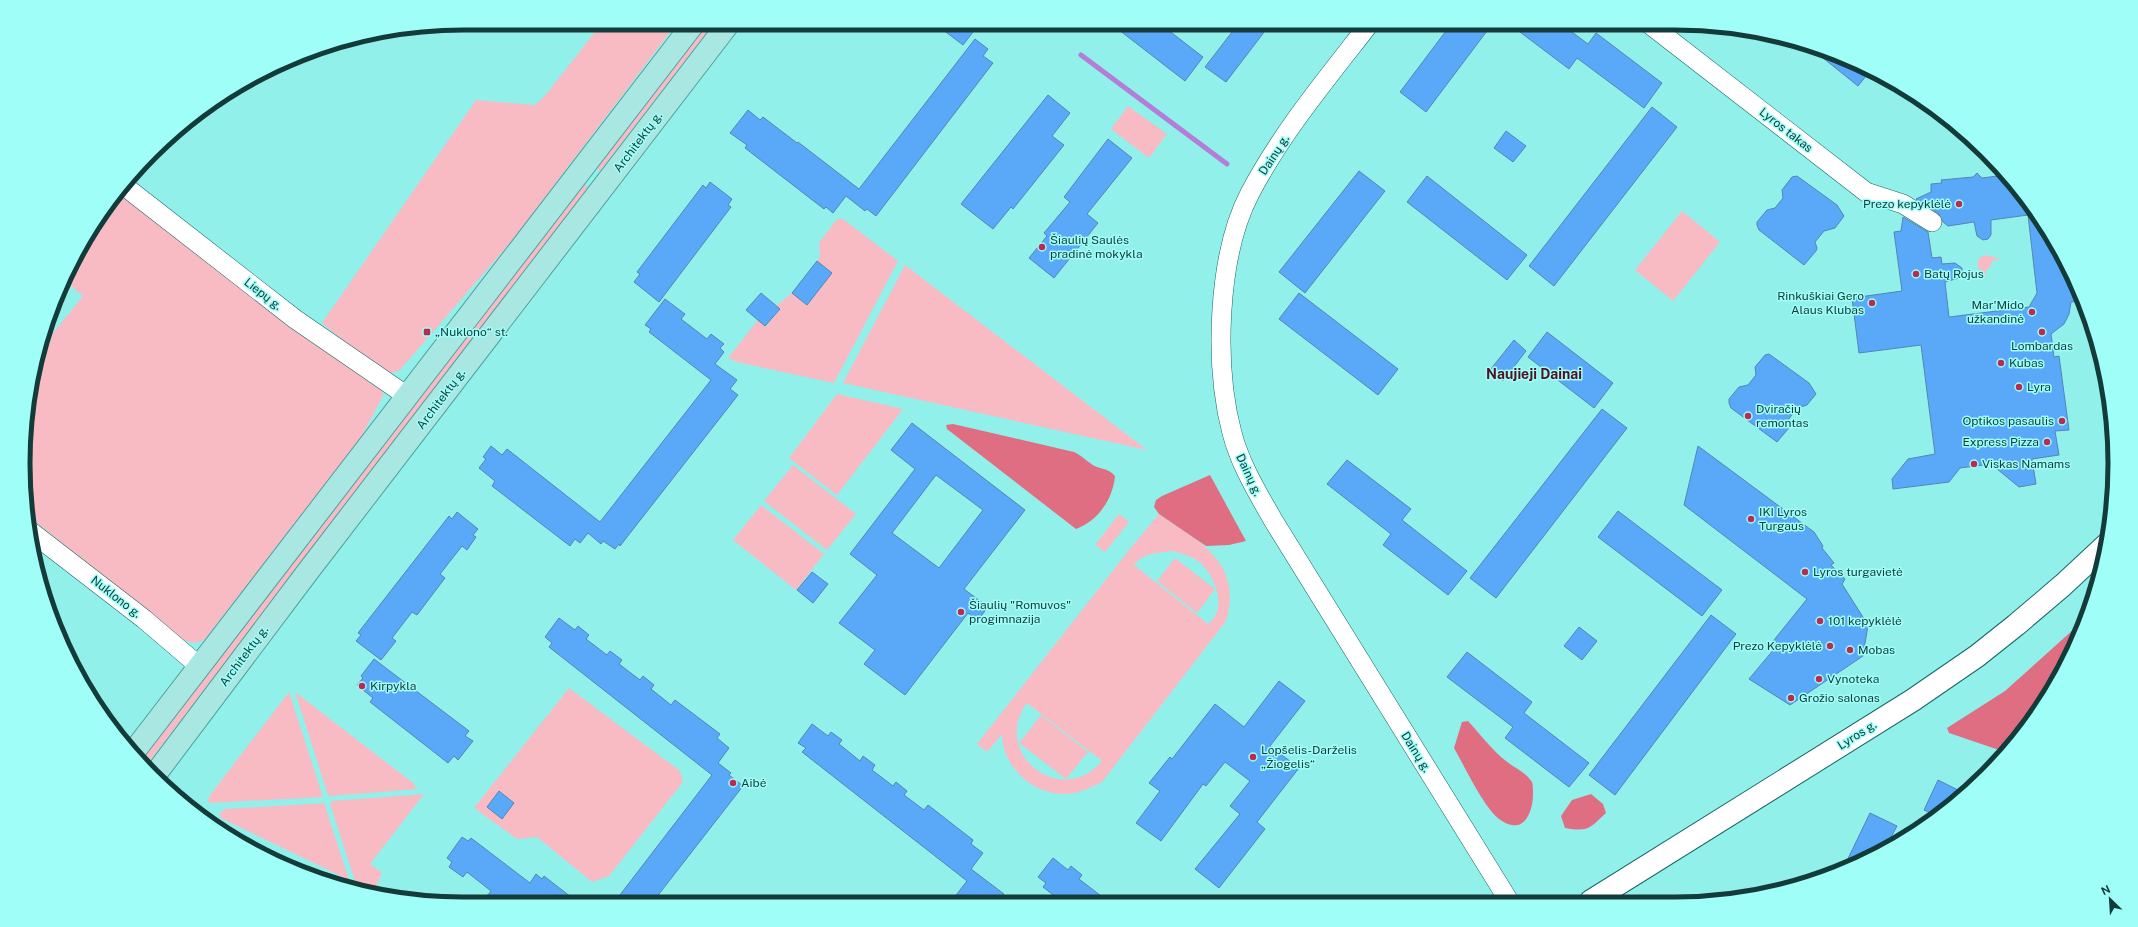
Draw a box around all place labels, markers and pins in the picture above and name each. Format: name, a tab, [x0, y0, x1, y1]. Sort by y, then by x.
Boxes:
place label: Prezo kepyklėlė	[1863, 197, 1951, 211]
marker: Prezo kepyklėlė	[1954, 199, 1964, 209]
place label: Šiaulių Saulės pradinė mokykla	[1050, 233, 1143, 261]
marker: Šiaulių Saulės pradinė mokykla	[1037, 242, 1047, 252]
place label: Batų Rojus	[1924, 267, 1984, 281]
marker: Batų Rojus	[1911, 269, 1921, 279]
place label: Rinkuškiai Gero Alaus Klubas	[1777, 289, 1864, 317]
marker: Rinkuškiai Gero Alaus Klubas	[1867, 298, 1877, 308]
place label: Mar'Mido užkandinė	[1967, 298, 2024, 326]
marker: Mar'Mido užkandinė	[2027, 307, 2037, 317]
place label: „Nuklono“ st.	[435, 325, 508, 339]
marker: „Nuklono“ st.	[422, 327, 432, 337]
marker: Lombardas	[2037, 327, 2047, 337]
place label: Lombardas	[2011, 339, 2073, 353]
place label: Kubas	[2009, 356, 2044, 370]
marker: Kubas	[1996, 358, 2006, 368]
place label: Lyra	[2027, 380, 2051, 394]
marker: Lyra	[2014, 382, 2024, 392]
place label: Dviračių remontas	[1756, 402, 1809, 430]
marker: Dviračių remontas	[1743, 411, 1753, 421]
place label: Optikos pasaulis	[1963, 414, 2054, 428]
marker: Optikos pasaulis	[2057, 416, 2067, 426]
place label: Express Pizza	[1962, 435, 2039, 449]
marker: Express Pizza	[2042, 437, 2052, 447]
place label: Viskas Namams	[1982, 457, 2070, 471]
marker: Viskas Namams	[1969, 459, 1979, 469]
place label: IKI Lyros Turgaus	[1759, 505, 1807, 533]
marker: IKI Lyros Turgaus	[1746, 514, 1756, 524]
place label: Lyros turgavietė	[1813, 565, 1903, 579]
marker: Lyros turgavietė	[1800, 567, 1810, 577]
place label: Šiaulių "Romuvos" progimnazija	[969, 598, 1071, 626]
marker: Šiaulių "Romuvos" progimnazija	[956, 607, 966, 617]
place label: 101 kepyklėlė	[1828, 614, 1902, 628]
marker: 101 kepyklėlė	[1815, 616, 1825, 626]
place label: Prezo Kepyklėlė	[1733, 639, 1822, 653]
marker: Prezo Kepyklėlė	[1825, 641, 1835, 651]
place label: Mobas	[1858, 643, 1895, 657]
marker: Mobas	[1845, 645, 1855, 655]
place label: Vynoteka	[1827, 672, 1879, 686]
marker: Vynoteka	[1814, 674, 1824, 684]
place label: Kirpykla	[370, 679, 416, 693]
marker: Kirpykla	[357, 681, 367, 691]
place label: Grožio salonas	[1799, 691, 1880, 705]
marker: Grožio salonas	[1786, 693, 1796, 703]
place label: Lopšelis-Darželis „Žiogelis“	[1261, 743, 1357, 771]
marker: Lopšelis-Darželis „Žiogelis“	[1248, 752, 1258, 762]
place label: Aibė	[741, 776, 767, 790]
marker: Aibė	[728, 778, 738, 788]

